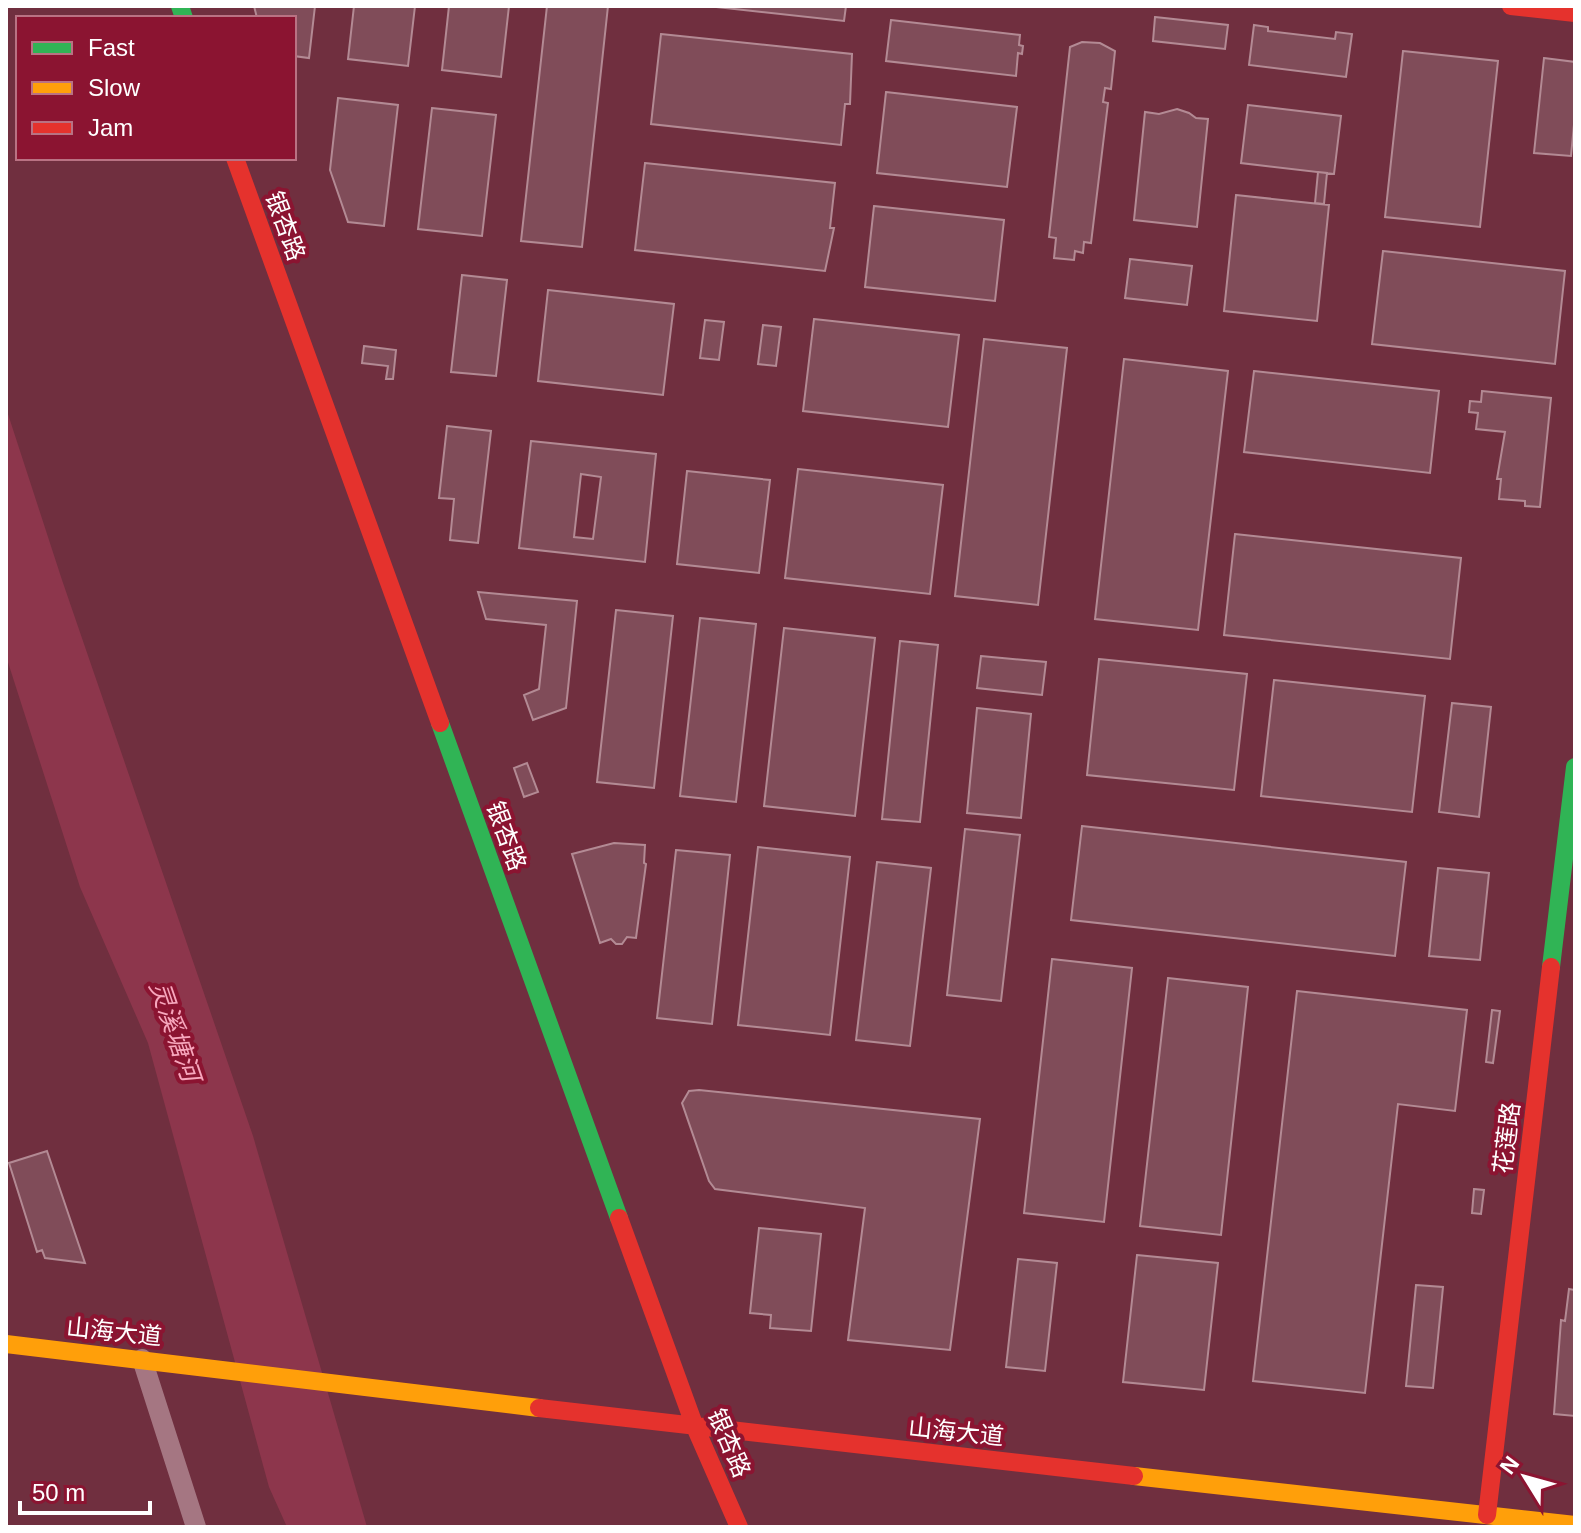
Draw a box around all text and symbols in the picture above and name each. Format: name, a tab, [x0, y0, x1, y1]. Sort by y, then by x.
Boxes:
legend	[16, 16, 296, 160]
text: Fast	[88, 34, 135, 61]
text: Slow	[88, 74, 141, 101]
text: Jam	[88, 114, 133, 141]
street label: 银杏路	[260, 187, 310, 264]
street label: 银杏路	[481, 797, 531, 874]
water label: 灵溪塘河	[144, 977, 208, 1090]
street label: 花莲路	[1489, 1101, 1524, 1175]
street label: 山海大道	[65, 1313, 163, 1350]
street label: 银杏路	[703, 1404, 756, 1481]
street label: 山海大道	[907, 1413, 1005, 1450]
north arrow	[1485, 1437, 1565, 1517]
text: N	[1495, 1451, 1524, 1479]
scale bar	[20, 1465, 150, 1515]
text: 50 m	[32, 1479, 85, 1506]

